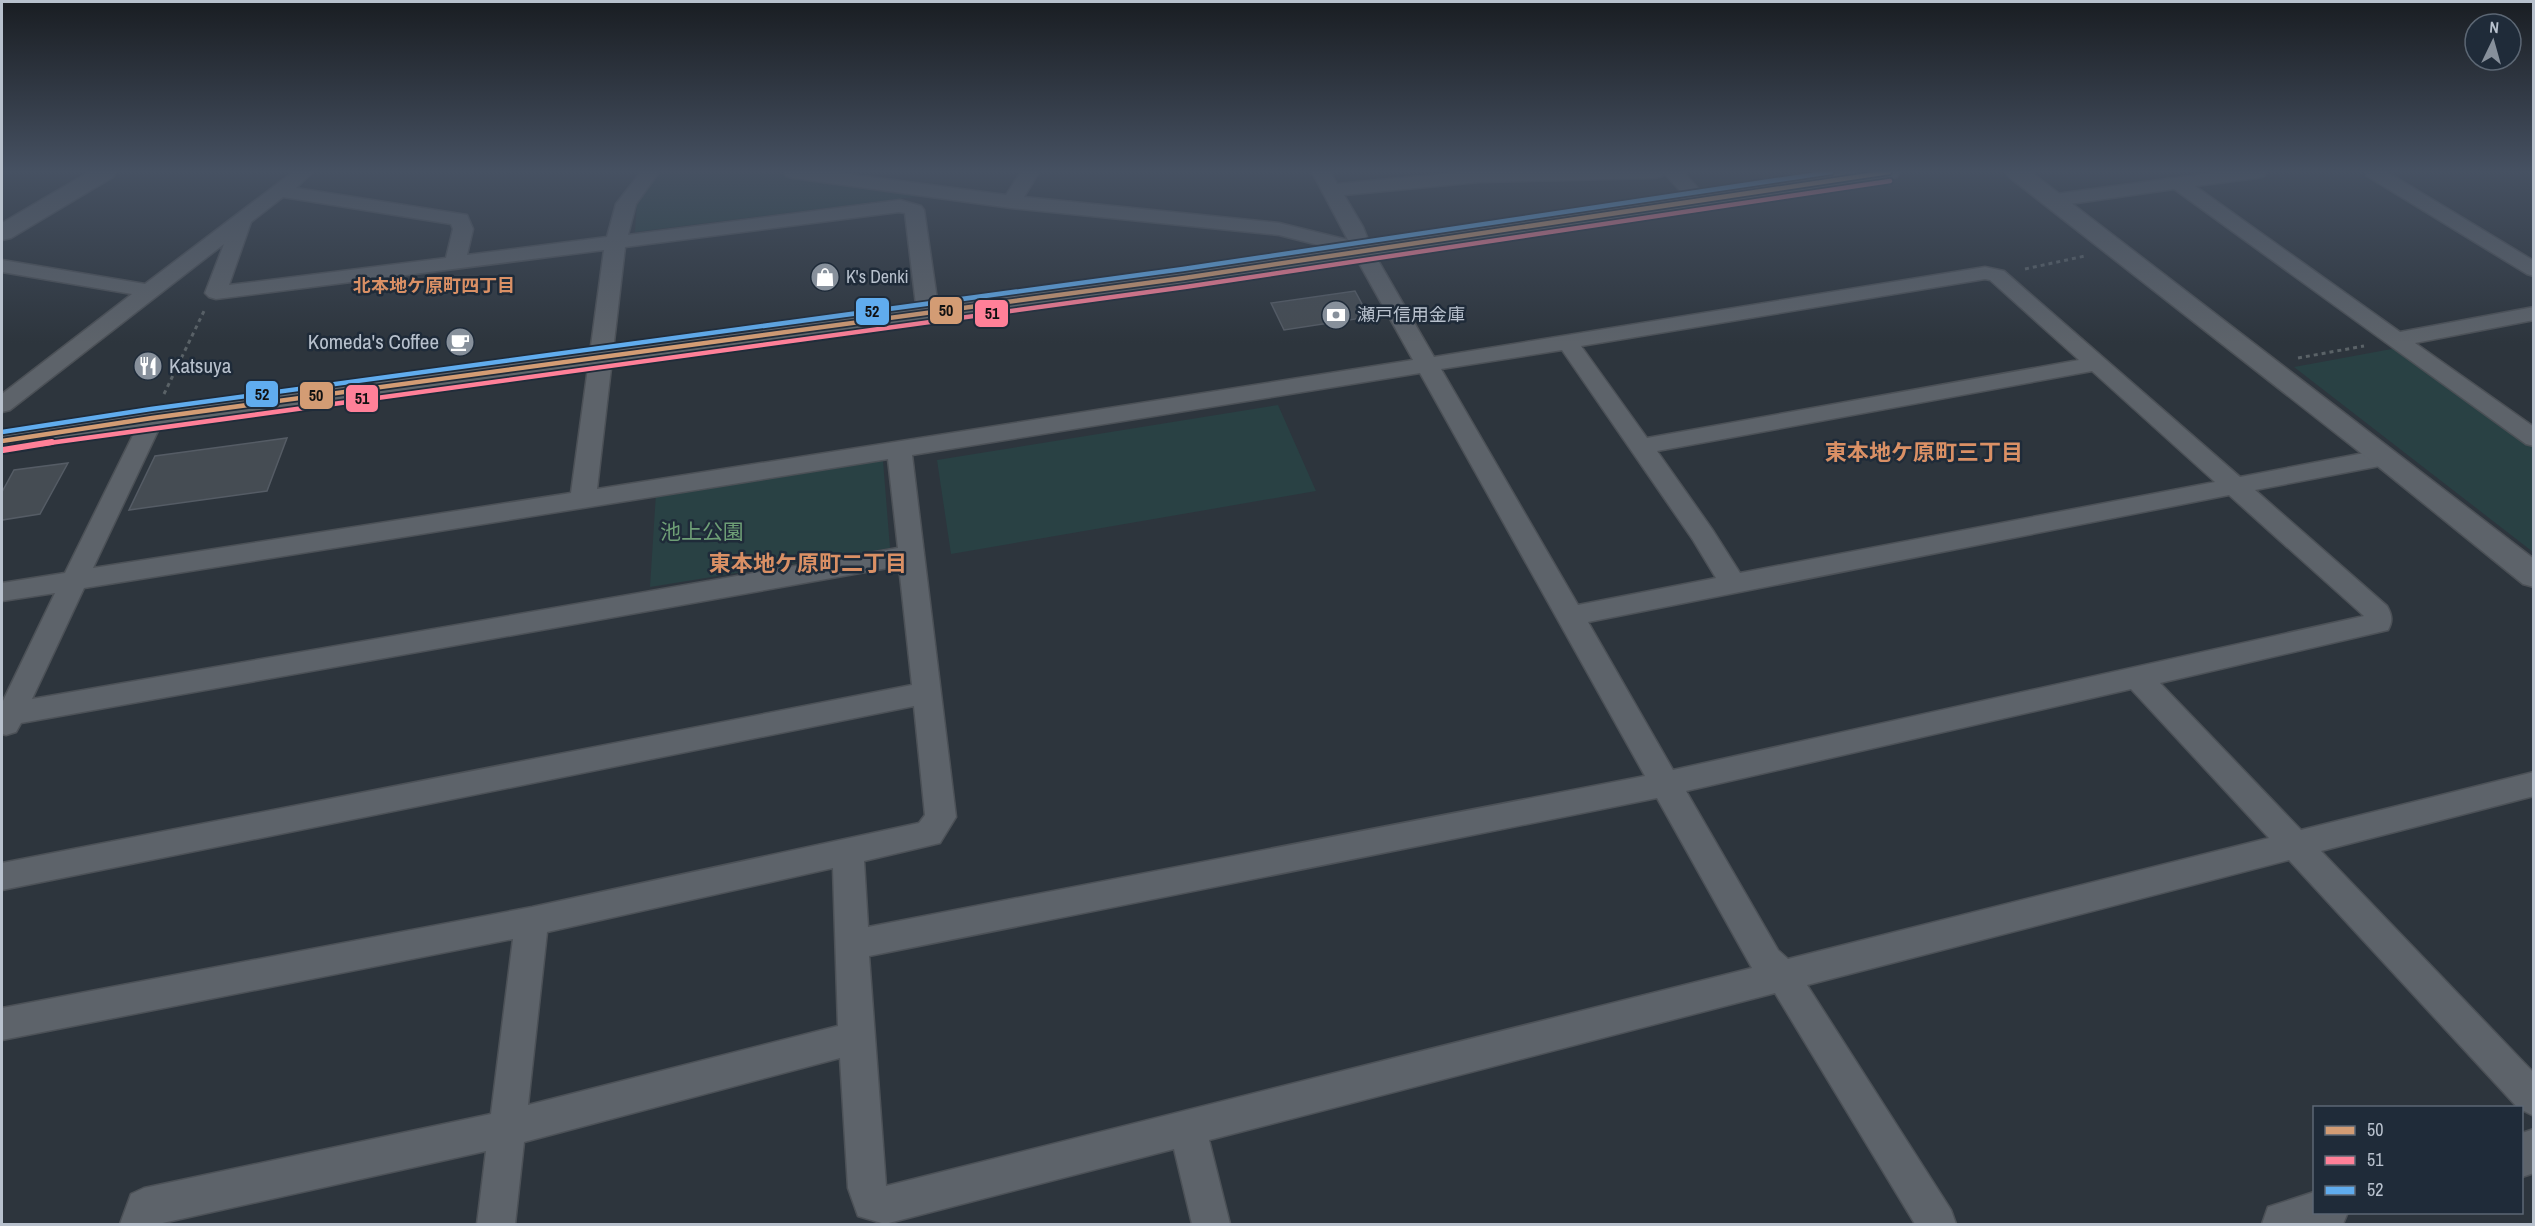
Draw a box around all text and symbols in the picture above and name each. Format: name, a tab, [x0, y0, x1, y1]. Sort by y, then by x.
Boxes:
north arrow	[2463, 12, 2523, 72]
text: N	[2489, 16, 2500, 38]
shop icon: K's Denki	[809, 261, 841, 293]
place label: K's Denki	[846, 264, 909, 289]
district label: 北本地ケ原町四丁目	[353, 273, 515, 298]
line badge: 50	[929, 296, 963, 325]
line badge: 52	[855, 297, 890, 326]
text: 50	[939, 299, 953, 321]
line badge: 51	[974, 299, 1009, 328]
bank icon: 瀬戸信用金庫	[1320, 299, 1352, 331]
text: 52	[865, 300, 879, 322]
text: 51	[985, 302, 1000, 324]
place label: 瀬戸信用金庫	[1357, 302, 1465, 327]
cafe icon: Komeda's Coffee	[444, 326, 476, 358]
place label: Komeda's Coffee	[308, 327, 439, 356]
restaurant icon: Katsuya	[132, 350, 164, 382]
place label: Katsuya	[169, 351, 232, 380]
line badge: 52	[245, 380, 279, 408]
line badge: 50	[299, 381, 334, 410]
text: 52	[255, 383, 269, 405]
text: 50	[309, 384, 323, 406]
line badge: 51	[345, 384, 379, 413]
text: 51	[355, 387, 370, 409]
district label: 東本地ケ原町三丁目	[1825, 437, 2023, 467]
park label: 池上公園	[660, 517, 744, 546]
district label: 東本地ケ原町二丁目	[709, 548, 907, 578]
legend	[2313, 1106, 2523, 1214]
text: 50	[2367, 1117, 2383, 1142]
text: 51	[2367, 1147, 2384, 1172]
text: 52	[2367, 1177, 2383, 1202]

